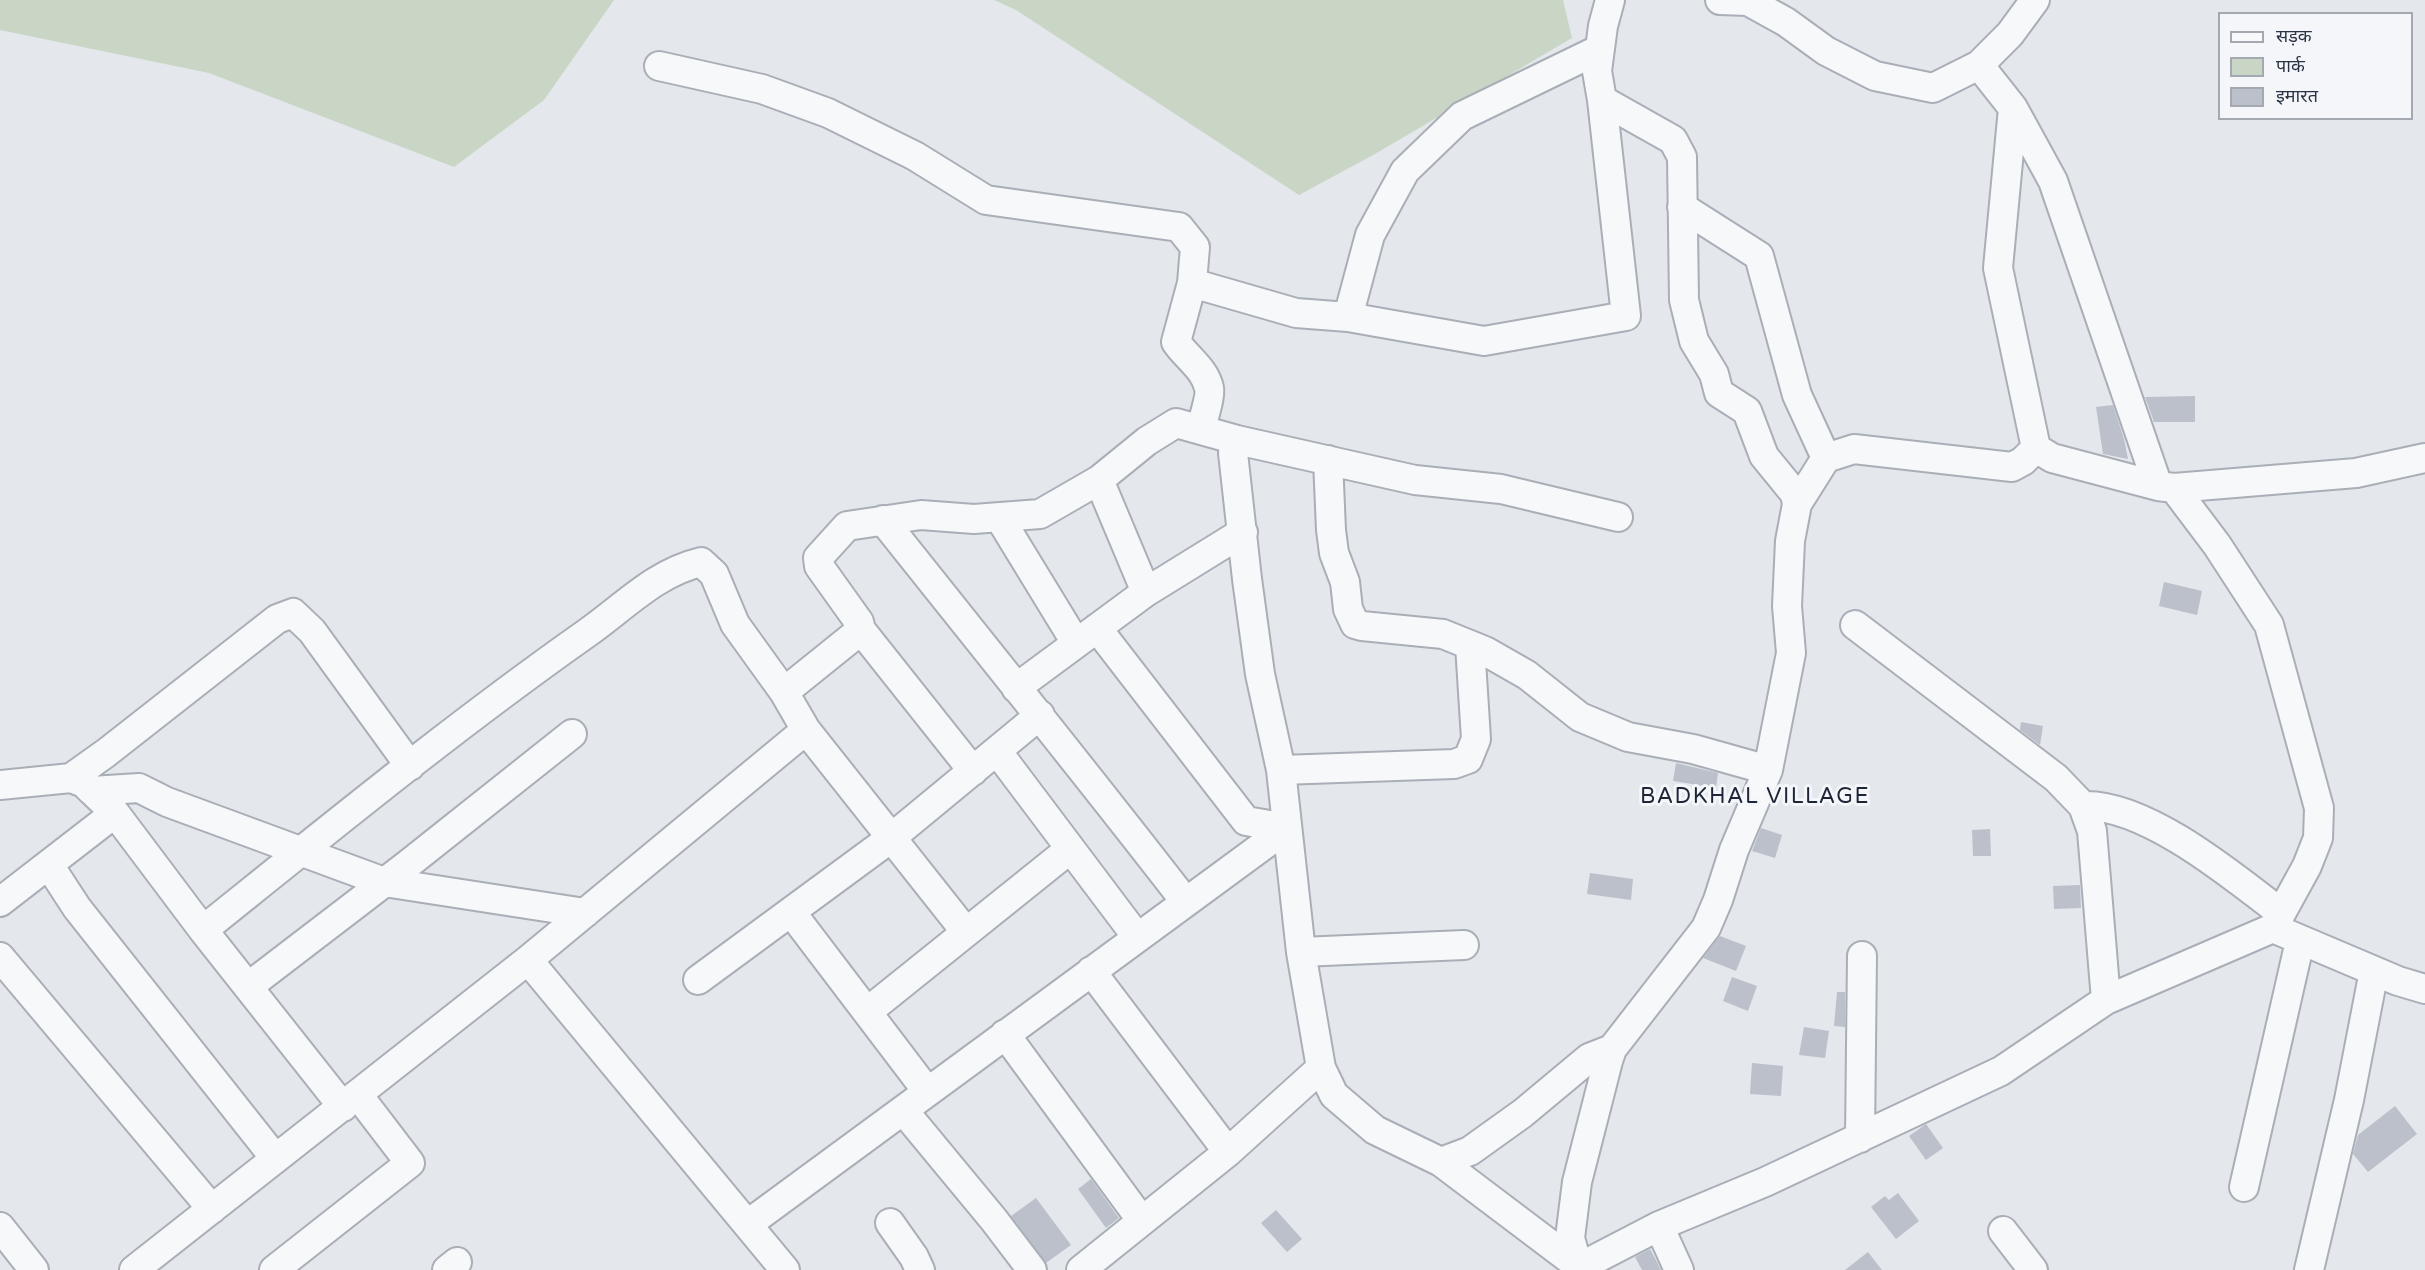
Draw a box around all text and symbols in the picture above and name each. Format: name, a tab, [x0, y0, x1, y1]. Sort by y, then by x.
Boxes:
legend	[2218, 12, 2413, 120]
text: सड़क	[2276, 25, 2312, 47]
text: पार्क	[2276, 55, 2305, 77]
text: इमारत	[2276, 85, 2318, 107]
district label: BADKHAL VILLAGE	[1640, 784, 1870, 810]

